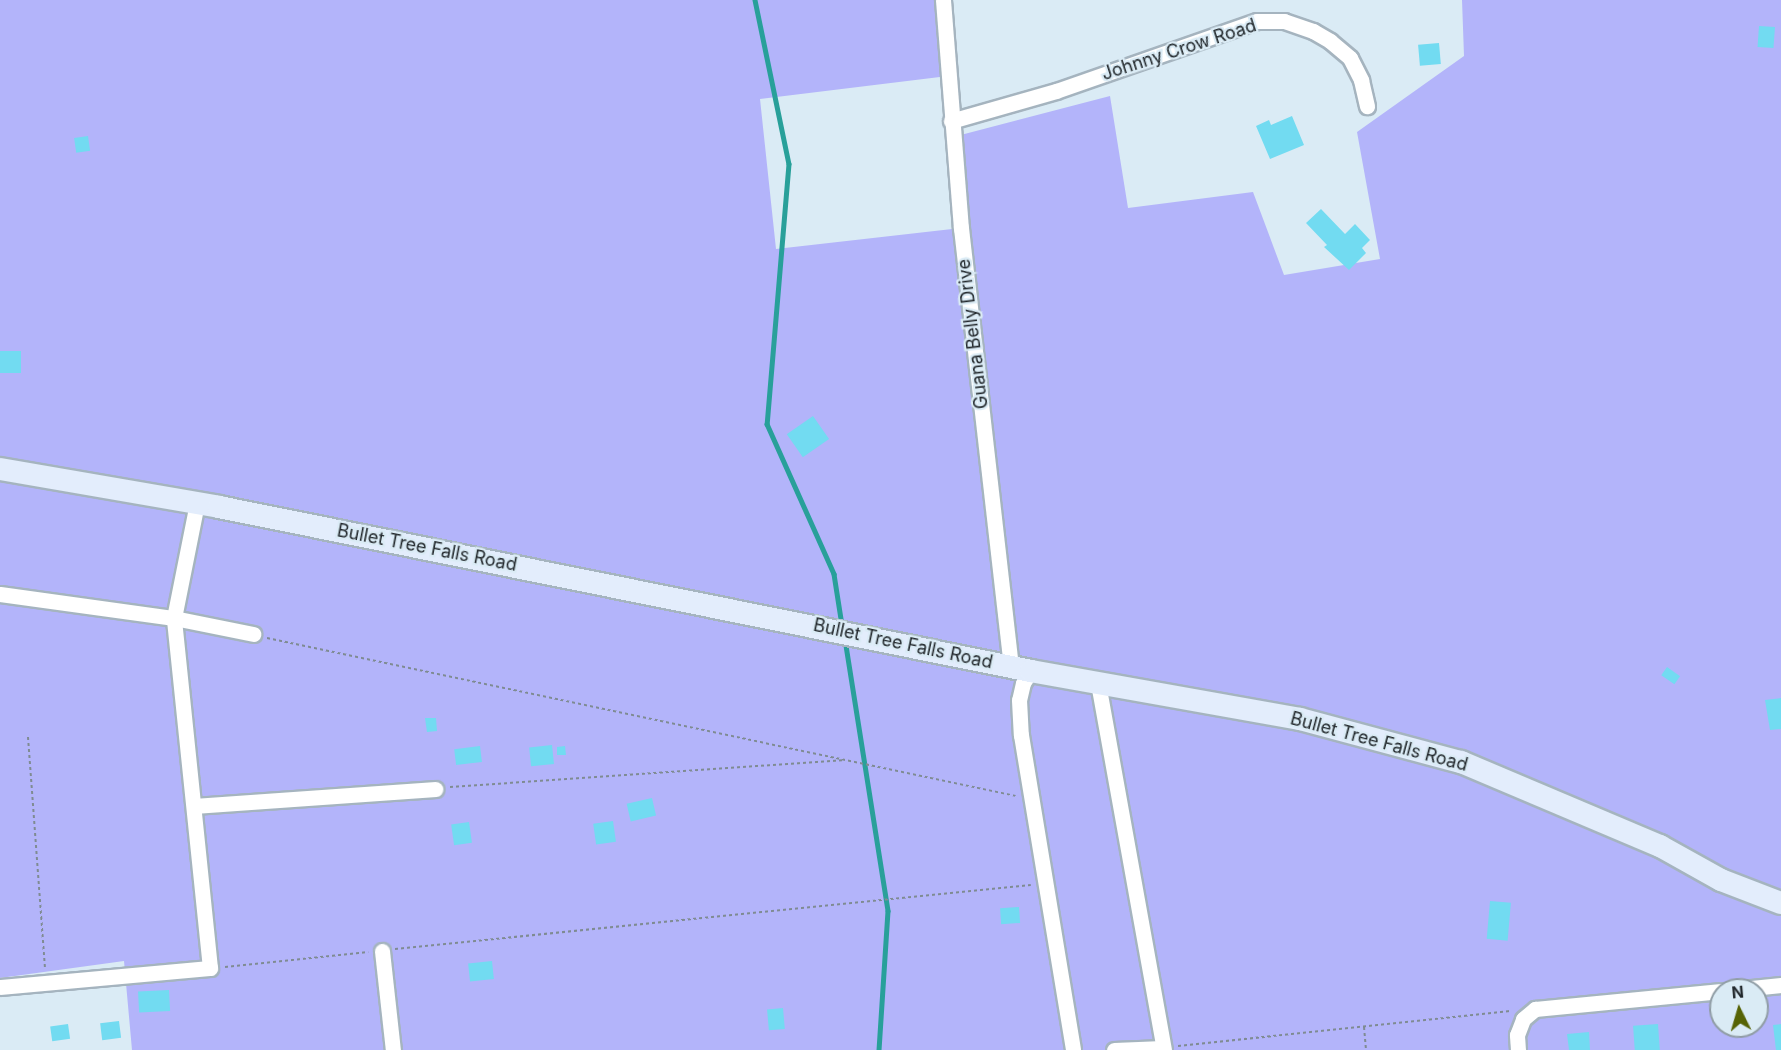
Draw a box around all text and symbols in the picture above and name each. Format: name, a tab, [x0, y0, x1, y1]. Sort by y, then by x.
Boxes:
street label: Johnny Crow Road	[1099, 15, 1259, 85]
street label: Guana Belly Drive	[953, 258, 993, 410]
street label: Bullet Tree Falls Road	[335, 520, 519, 576]
street label: Bullet Tree Falls Road	[811, 614, 995, 674]
street label: Bullet Tree Falls Road	[1288, 708, 1470, 776]
north arrow	[1709, 978, 1769, 1038]
text: N	[1731, 982, 1745, 1003]

